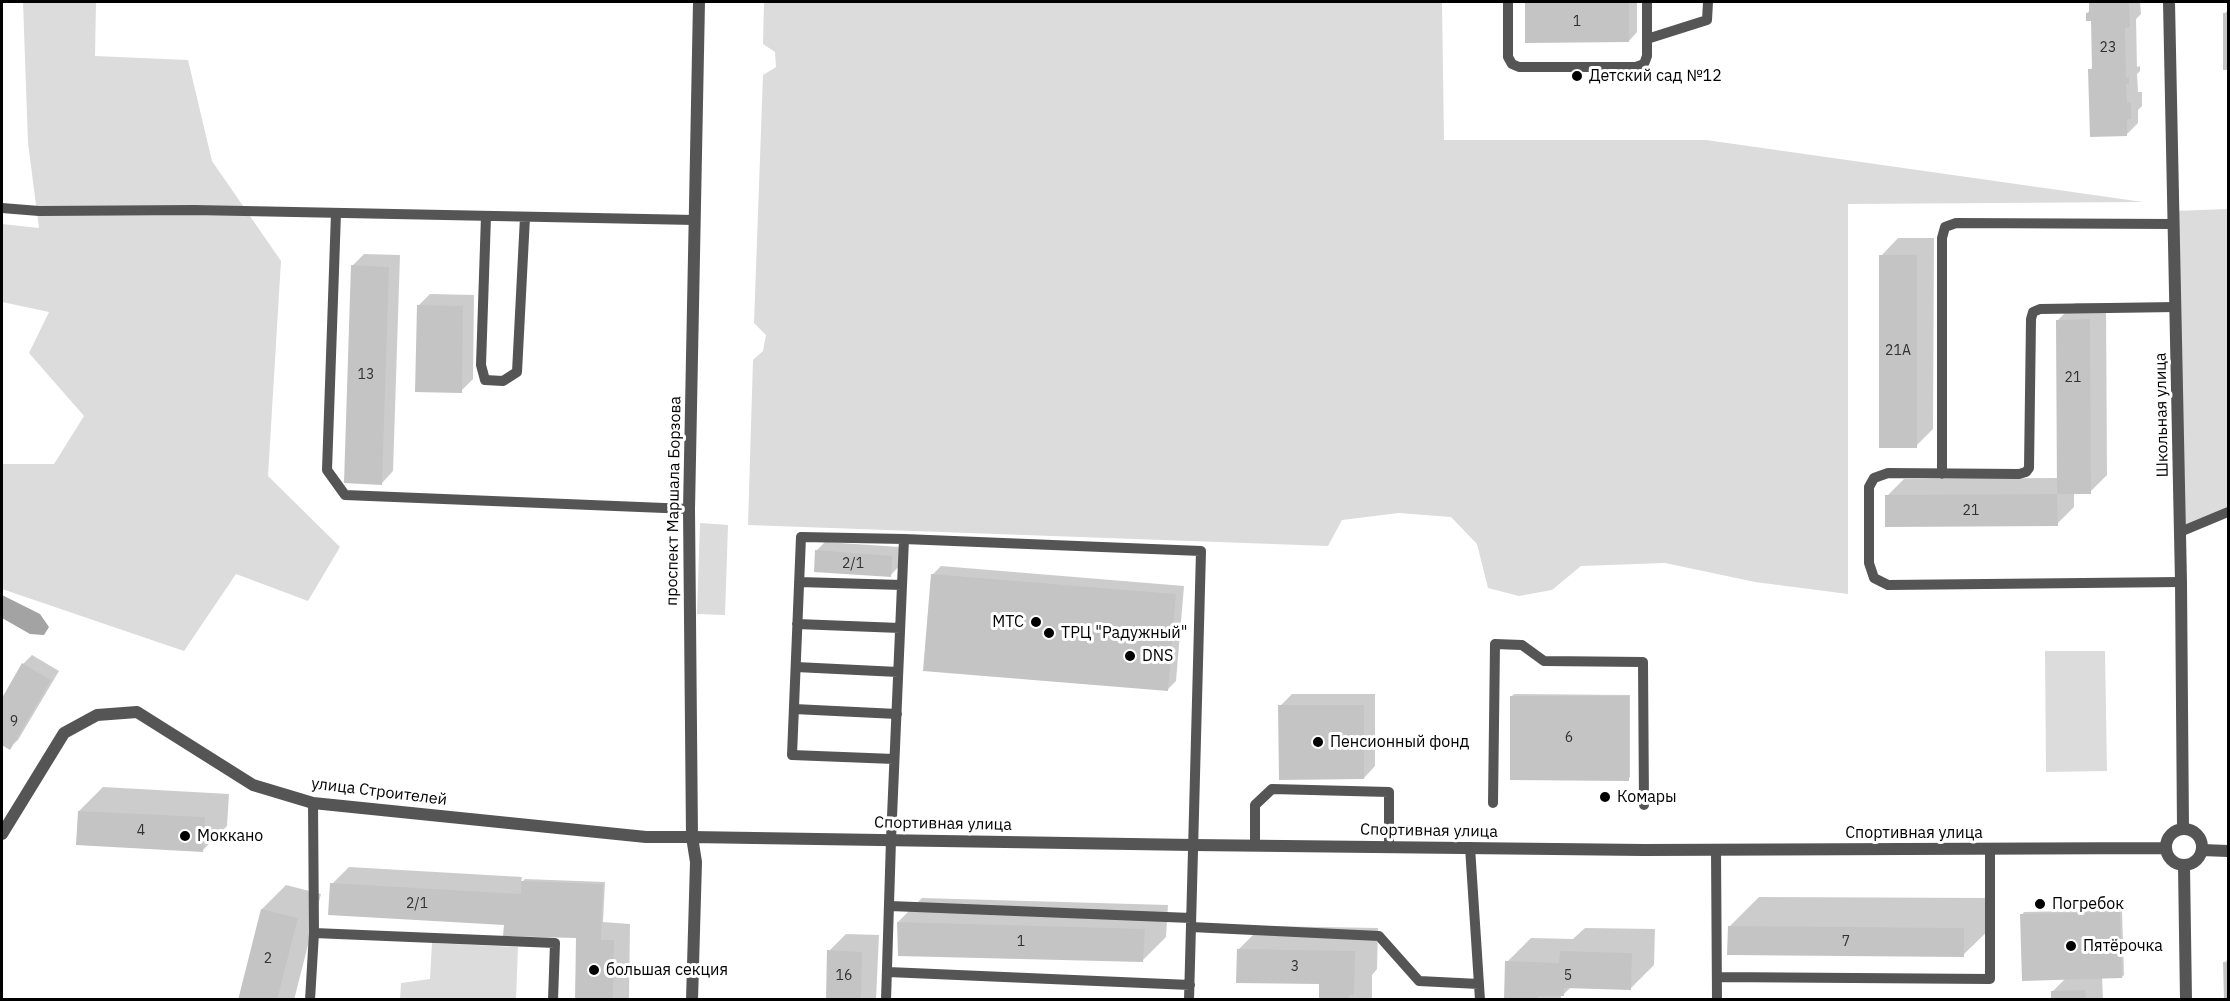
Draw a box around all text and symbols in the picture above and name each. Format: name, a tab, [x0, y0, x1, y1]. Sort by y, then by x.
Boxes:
house number: 1	[1573, 14, 1581, 30]
house number: 23	[2100, 40, 2116, 56]
place label: Детский сад №12	[1589, 66, 1722, 86]
marker: Детский сад №12	[1570, 69, 1584, 83]
house number: 21А	[1885, 343, 1911, 359]
street label: Школьная улица	[2151, 352, 2173, 478]
house number: 13	[358, 367, 374, 383]
house number: 21	[2065, 370, 2081, 386]
street label: проспект Маршала Борзова	[663, 396, 685, 606]
house number: 21	[1963, 503, 1979, 519]
house number: 2/1	[842, 556, 864, 572]
place label: МТС	[992, 612, 1024, 632]
marker: МТС	[1029, 615, 1043, 629]
place label: ТРЦ "Радужный"	[1061, 623, 1187, 643]
marker: ТРЦ "Радужный"	[1042, 626, 1056, 640]
place label: DNS	[1142, 646, 1173, 666]
marker: DNS	[1123, 649, 1137, 663]
house number: 9	[10, 714, 18, 730]
house number: 6	[1565, 730, 1573, 746]
place label: Пенсионный фонд	[1330, 732, 1469, 752]
marker: Пенсионный фонд	[1311, 735, 1325, 749]
street label: улица Строителей	[310, 774, 448, 810]
place label: Комары	[1617, 787, 1677, 807]
marker: Комары	[1598, 790, 1612, 804]
street label: Спортивная улица	[874, 813, 1012, 835]
street label: Спортивная улица	[1360, 820, 1498, 842]
house number: 4	[137, 823, 145, 839]
street label: Спортивная улица	[1845, 823, 1983, 843]
place label: Моккано	[197, 826, 263, 846]
marker: Моккано	[178, 829, 192, 843]
place label: Погребок	[2052, 894, 2124, 914]
house number: 2/1	[406, 896, 428, 912]
marker: Погребок	[2033, 897, 2047, 911]
house number: 1	[1017, 934, 1025, 950]
house number: 7	[1842, 934, 1850, 950]
place label: Пятёрочка	[2083, 936, 2163, 956]
marker: Пятёрочка	[2064, 939, 2078, 953]
house number: 2	[264, 951, 272, 967]
house number: 3	[1291, 959, 1299, 975]
place label: большая секция	[606, 960, 728, 980]
marker: большая секция	[587, 963, 601, 977]
house number: 16	[836, 968, 852, 984]
house number: 5	[1564, 968, 1572, 984]

